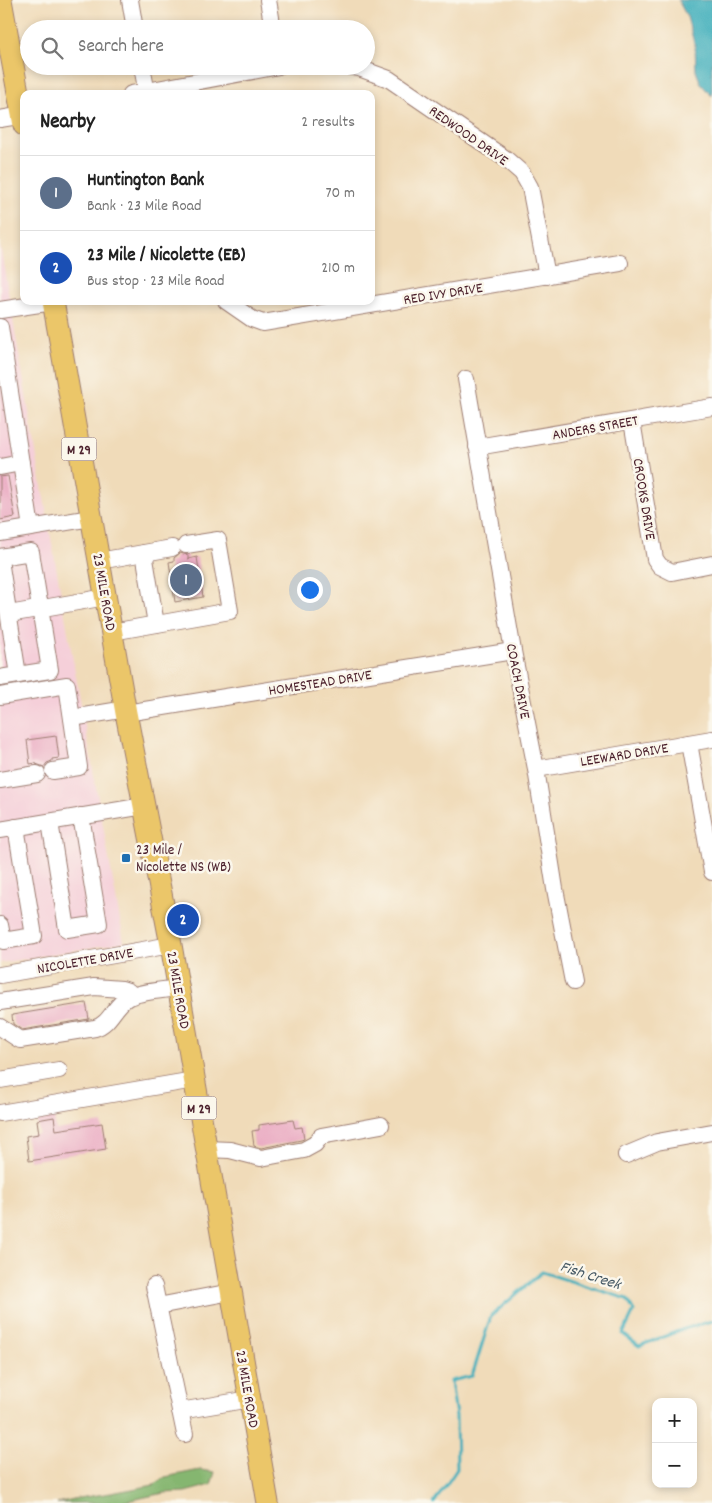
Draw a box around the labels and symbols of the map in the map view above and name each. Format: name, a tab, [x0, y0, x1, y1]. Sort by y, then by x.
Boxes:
street label: REDWOOD DRIVE	[424, 101, 512, 172]
street label: RED IVY DRIVE	[402, 278, 485, 312]
street label: ANDERS STREET	[551, 411, 640, 447]
road number: M 29	[62, 438, 96, 460]
street label: CROOKS DRIVE	[626, 457, 660, 542]
street label: 23 MILE ROAD	[85, 552, 121, 633]
pin: 1	[170, 561, 202, 599]
your location	[297, 577, 323, 603]
street label: COACH DRIVE	[499, 642, 535, 721]
street label: HOMESTEAD DRIVE	[267, 665, 374, 703]
street label: LEEWARD DRIVE	[579, 738, 670, 774]
place label: 23 Mile / Nicolette NS (WB)	[136, 840, 231, 879]
marker: 23 Mile / Nicolette NS (WB)	[120, 852, 132, 864]
pin: 2	[167, 901, 199, 939]
street label: NICOLETTE DRIVE	[36, 943, 135, 981]
street label: 23 MILE ROAD	[159, 950, 195, 1031]
road number: M 29	[182, 1096, 216, 1120]
water label: Fish Creek	[557, 1256, 625, 1297]
street label: 23 MILE ROAD	[228, 1349, 264, 1430]

